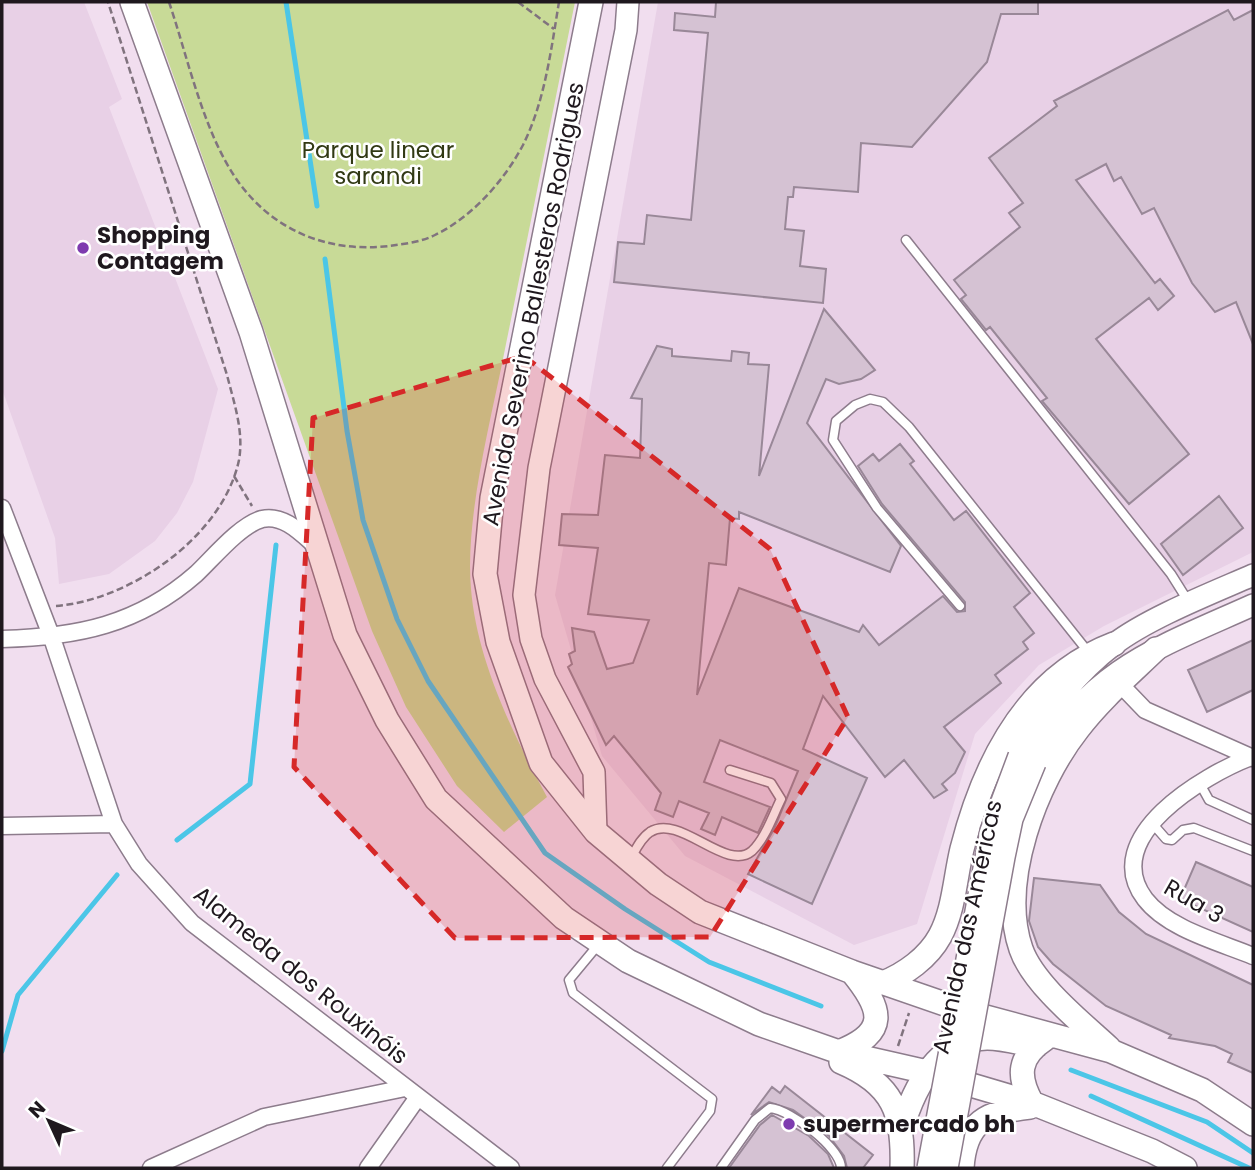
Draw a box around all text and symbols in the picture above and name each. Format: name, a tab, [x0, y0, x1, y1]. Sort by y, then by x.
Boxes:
street label: Avenida Severino Ballesteros Rodrigues	[474, 79, 592, 529]
park label: Parque linear sarandi	[302, 134, 454, 192]
place label: Shopping Contagem	[97, 219, 224, 277]
marker: Shopping Contagem	[75, 240, 91, 256]
street label: Avenida das Américas	[924, 797, 1010, 1057]
street label: Rua 3	[1158, 871, 1230, 931]
street label: Alameda dos Rouxinóis	[187, 878, 415, 1072]
north arrow	[14, 1086, 84, 1156]
text: N	[22, 1095, 52, 1124]
place label: supermercado bh	[803, 1108, 1015, 1140]
marker: supermercado bh	[781, 1116, 797, 1132]

